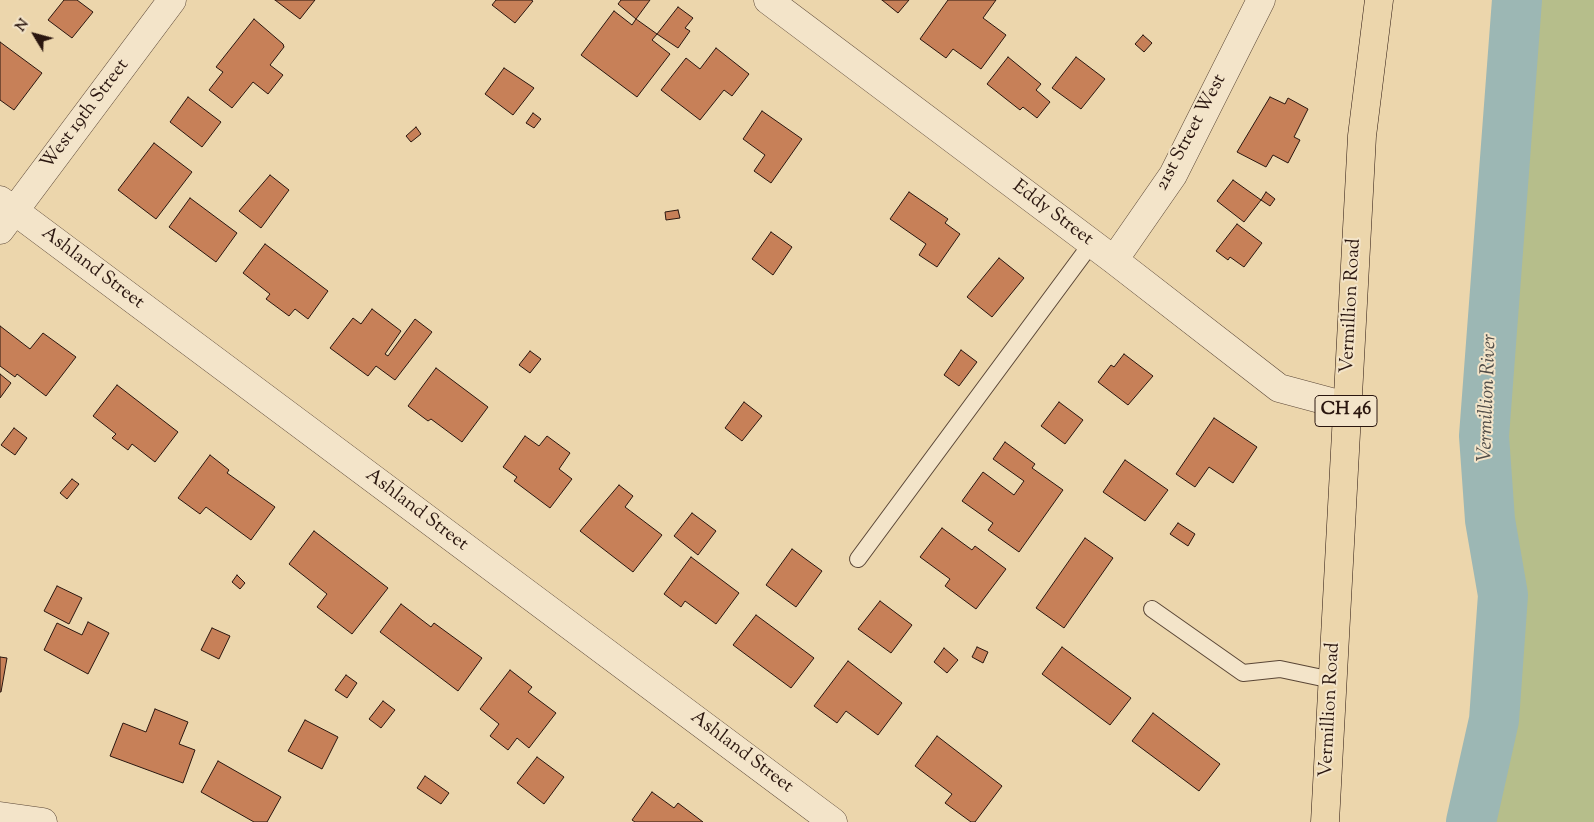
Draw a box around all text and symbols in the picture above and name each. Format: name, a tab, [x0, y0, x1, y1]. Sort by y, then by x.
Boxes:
north arrow	[10, 10, 60, 60]
text: N	[12, 15, 34, 36]
street label: West 19th Street	[37, 55, 135, 175]
street label: 21st Street West	[1152, 71, 1232, 195]
street label: Eddy Street	[1007, 176, 1097, 252]
street label: Ashland Street	[36, 223, 148, 315]
street label: Vermillion Road	[1337, 238, 1367, 374]
water label: Vermillion River	[1475, 334, 1503, 462]
road number: CH 46	[1315, 396, 1377, 426]
street label: Ashland Street	[360, 465, 472, 557]
street label: Vermillion Road	[1316, 642, 1346, 778]
street label: Ashland Street	[685, 707, 797, 799]

